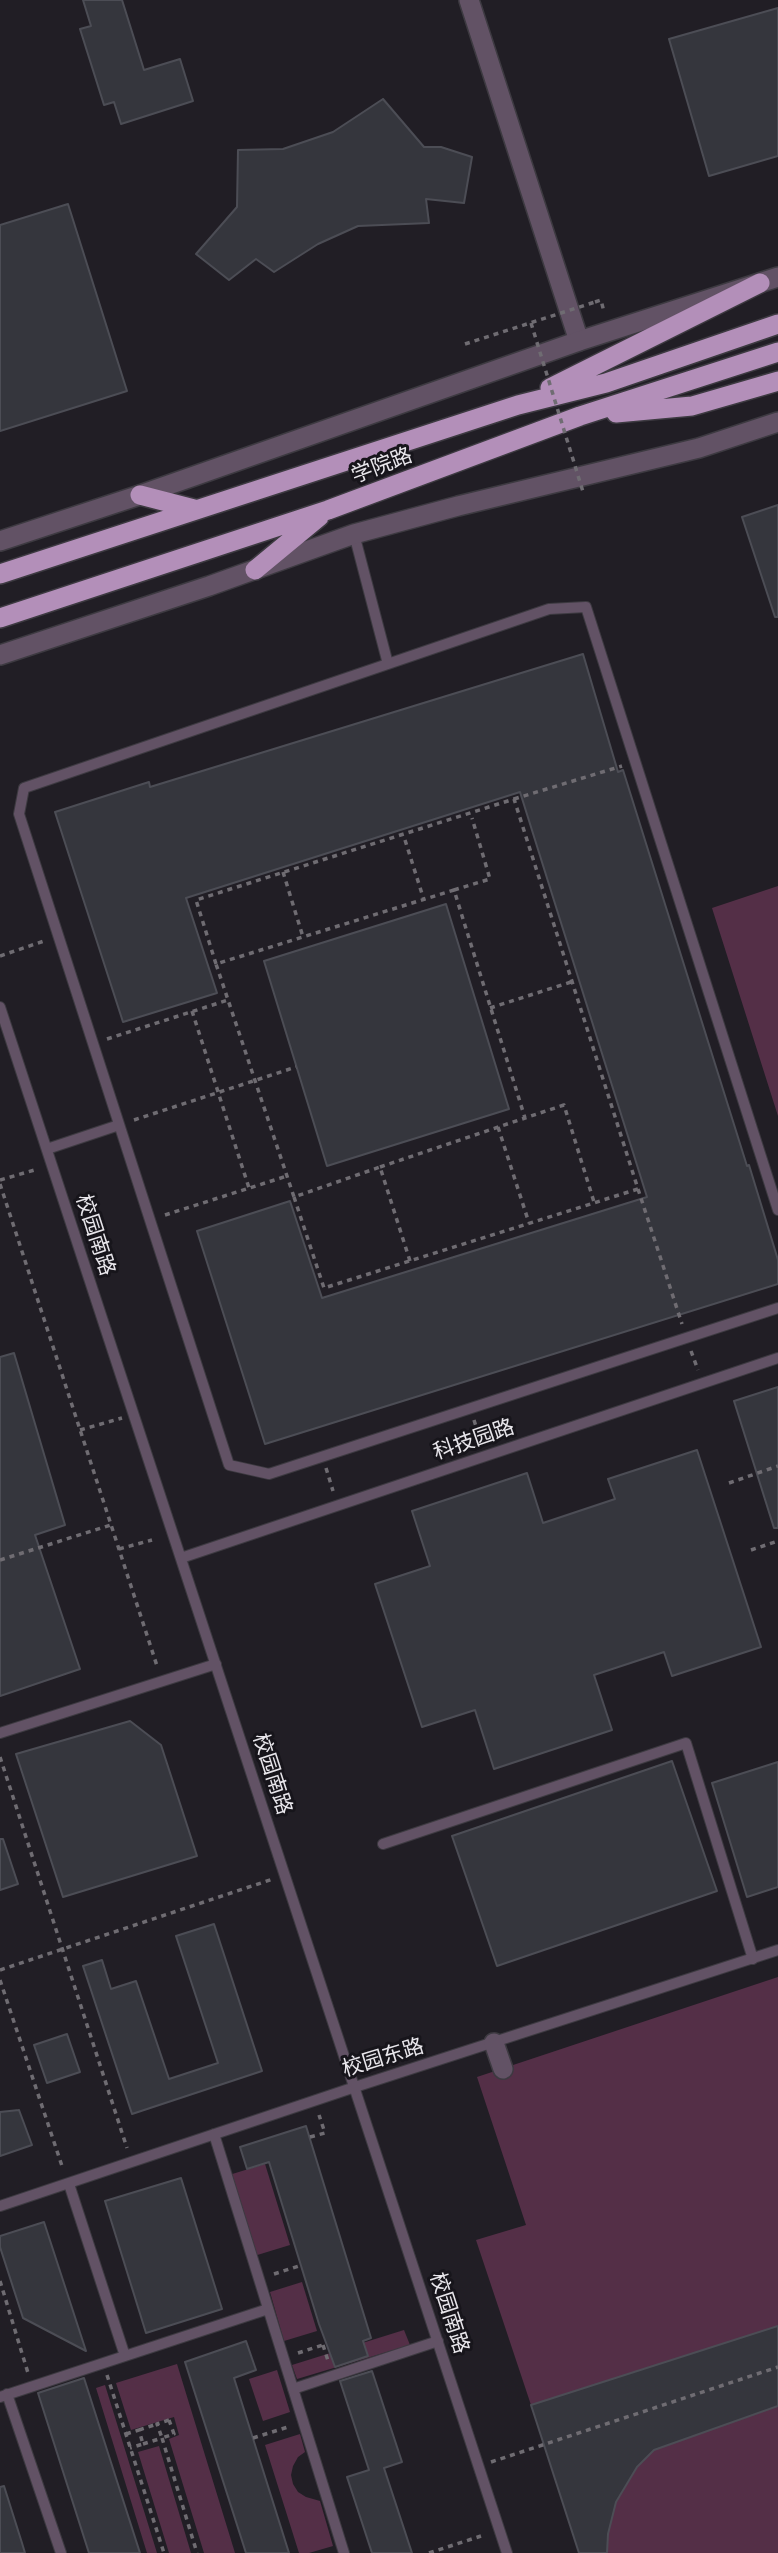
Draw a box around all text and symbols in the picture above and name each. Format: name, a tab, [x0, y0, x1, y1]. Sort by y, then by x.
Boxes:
street label: 学院路	[348, 443, 416, 489]
street label: 校园南路	[70, 1191, 120, 1279]
street label: 科技园路	[430, 1414, 518, 1466]
street label: 校园南路	[247, 1730, 297, 1818]
street label: 校园东路	[339, 2034, 427, 2082]
street label: 校园南路	[424, 2269, 474, 2357]

